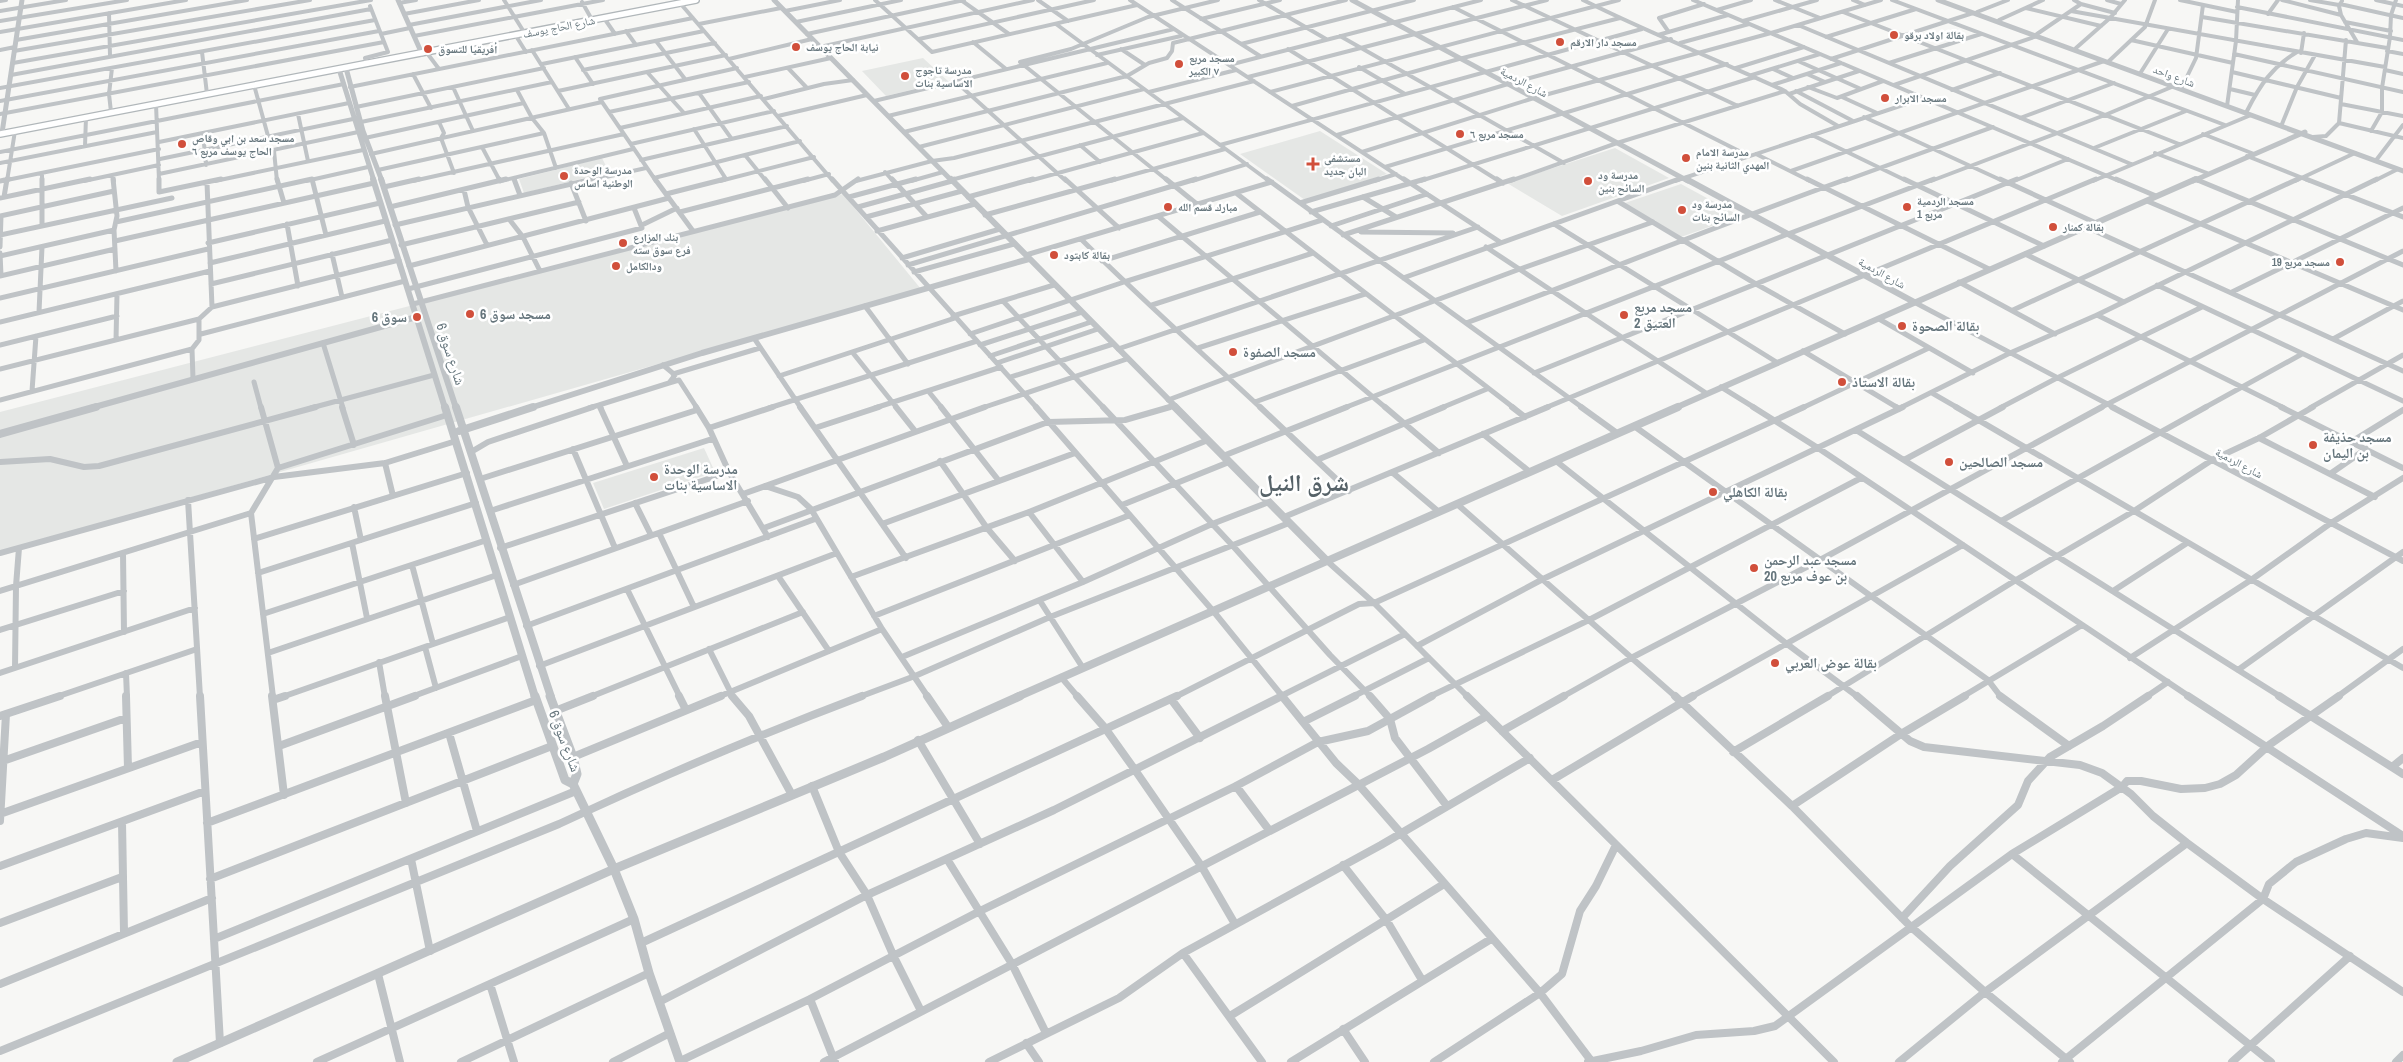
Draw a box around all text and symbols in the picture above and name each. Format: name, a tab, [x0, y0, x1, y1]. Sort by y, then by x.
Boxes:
street label: شارع الحاج يوسف	[522, 13, 596, 41]
place label: بقالة اولاد برقو	[1904, 28, 1964, 42]
marker: بقالة اولاد برقو	[1888, 29, 1900, 41]
place label: مسجد دار الارقم	[1570, 35, 1637, 50]
marker: مسجد دار الارقم	[1554, 36, 1566, 48]
place label: نيابة الحاج يوسف	[806, 40, 878, 55]
marker: نيابة الحاج يوسف	[790, 41, 802, 53]
place label: أفريقيا للتسوق	[438, 42, 497, 57]
marker: أفريقيا للتسوق	[422, 43, 434, 55]
place label: مسجد مربع ٧ الكبير	[1188, 51, 1235, 78]
marker: مسجد مربع ٧ الكبير	[1173, 58, 1185, 70]
street label: شارع واحد	[2151, 62, 2197, 90]
place label: مدرسة تاجوج الاساسية بنات	[915, 63, 973, 90]
street label: شارع الردمية	[1498, 64, 1550, 100]
marker: مدرسة تاجوج الاساسية بنات	[899, 70, 911, 82]
place label: مسجد الابرار	[1894, 91, 1947, 105]
marker: مسجد الابرار	[1879, 92, 1891, 104]
place label: مسجد مربع ٦	[1470, 127, 1524, 142]
marker: مسجد مربع ٦	[1454, 128, 1466, 140]
place label: مسجد سعد بن ابي وقاص الحاج يوسف مربع ٦	[192, 131, 295, 159]
marker: مسجد سعد بن ابي وقاص الحاج يوسف مربع ٦	[176, 138, 188, 150]
place label: مدرسة الامام المهدي الثانية بنين	[1696, 145, 1769, 174]
place label: مستشفى البان جديد	[1324, 151, 1367, 179]
marker: مدرسة الامام المهدي الثانية بنين	[1680, 152, 1692, 164]
marker: مستشفى البان جديد	[1306, 157, 1320, 171]
place label: مدرسة الوحدة الوطنية اساس	[574, 163, 633, 191]
place label: مدرسة ود السائح بنين	[1598, 168, 1645, 196]
marker: مدرسة الوحدة الوطنية اساس	[558, 170, 570, 182]
marker: مدرسة ود السائح بنين	[1582, 175, 1594, 187]
place label: مسجد الردمية مربع 1	[1917, 194, 1974, 222]
place label: مدرسة ود السائح بنات	[1692, 197, 1740, 225]
place label: مبارك قسم الله	[1178, 200, 1237, 215]
marker: مبارك قسم الله	[1162, 201, 1174, 213]
marker: مسجد الردمية مربع 1	[1901, 201, 1913, 213]
marker: مدرسة ود السائح بنات	[1676, 204, 1688, 216]
place label: بقالة كمنار	[2062, 220, 2104, 234]
marker: بقالة كمنار	[2047, 221, 2059, 233]
place label: بنك المزارع فرع سوق سته	[633, 230, 691, 258]
marker: بنك المزارع فرع سوق سته	[617, 237, 629, 249]
place label: بقالة كابتود	[1064, 248, 1110, 262]
marker: بقالة كابتود	[1048, 249, 1060, 261]
street label: شارع الردمية	[1856, 254, 1908, 292]
place label: مسجد مربع 19	[2272, 255, 2330, 270]
marker: مسجد مربع 19	[2334, 256, 2346, 268]
place label: ودالكامل	[626, 259, 662, 274]
marker: ودالكامل	[610, 260, 622, 272]
place label: مسجد مربع 2 العتيق	[1634, 298, 1692, 332]
place label: مسجد سوق 6	[480, 305, 551, 323]
place label: سوق 6	[372, 308, 407, 326]
marker: مسجد سوق 6	[464, 308, 476, 320]
marker: مسجد مربع 2 العتيق	[1618, 309, 1630, 321]
marker: سوق 6	[411, 311, 423, 323]
place label: بقالة الصحوة	[1912, 317, 1979, 335]
marker: بقالة الصحوة	[1896, 320, 1908, 332]
street label: شارع سوق 6	[432, 321, 469, 388]
place label: مسجد الصفوة	[1243, 343, 1316, 361]
marker: مسجد الصفوة	[1227, 346, 1239, 358]
place label: بقالة الاستاذ	[1852, 373, 1915, 391]
marker: بقالة الاستاذ	[1836, 376, 1848, 388]
place label: مسجد حذيفة بن اليمان	[2323, 428, 2392, 462]
marker: مسجد حذيفة بن اليمان	[2307, 439, 2319, 451]
street label: شارع الردمية	[2213, 445, 2265, 481]
place label: مسجد الصالحين	[1959, 453, 2043, 471]
marker: مسجد الصالحين	[1943, 456, 1955, 468]
place label: مدرسة الوحدة الاساسية بنات	[664, 460, 738, 494]
district label: شرق النيل	[1259, 466, 1349, 498]
marker: مدرسة الوحدة الاساسية بنات	[648, 471, 660, 483]
place label: بقالة الكاهلي	[1723, 483, 1787, 503]
marker: بقالة الكاهلي	[1707, 486, 1719, 498]
place label: مسجد عبد الرحمن بن عوف مربع 20	[1764, 551, 1857, 586]
marker: مسجد عبد الرحمن بن عوف مربع 20	[1748, 562, 1760, 574]
place label: بقالة عوض العربي	[1785, 654, 1877, 674]
marker: بقالة عوض العربي	[1769, 657, 1781, 669]
street label: شارع سوق 6	[544, 708, 585, 775]

